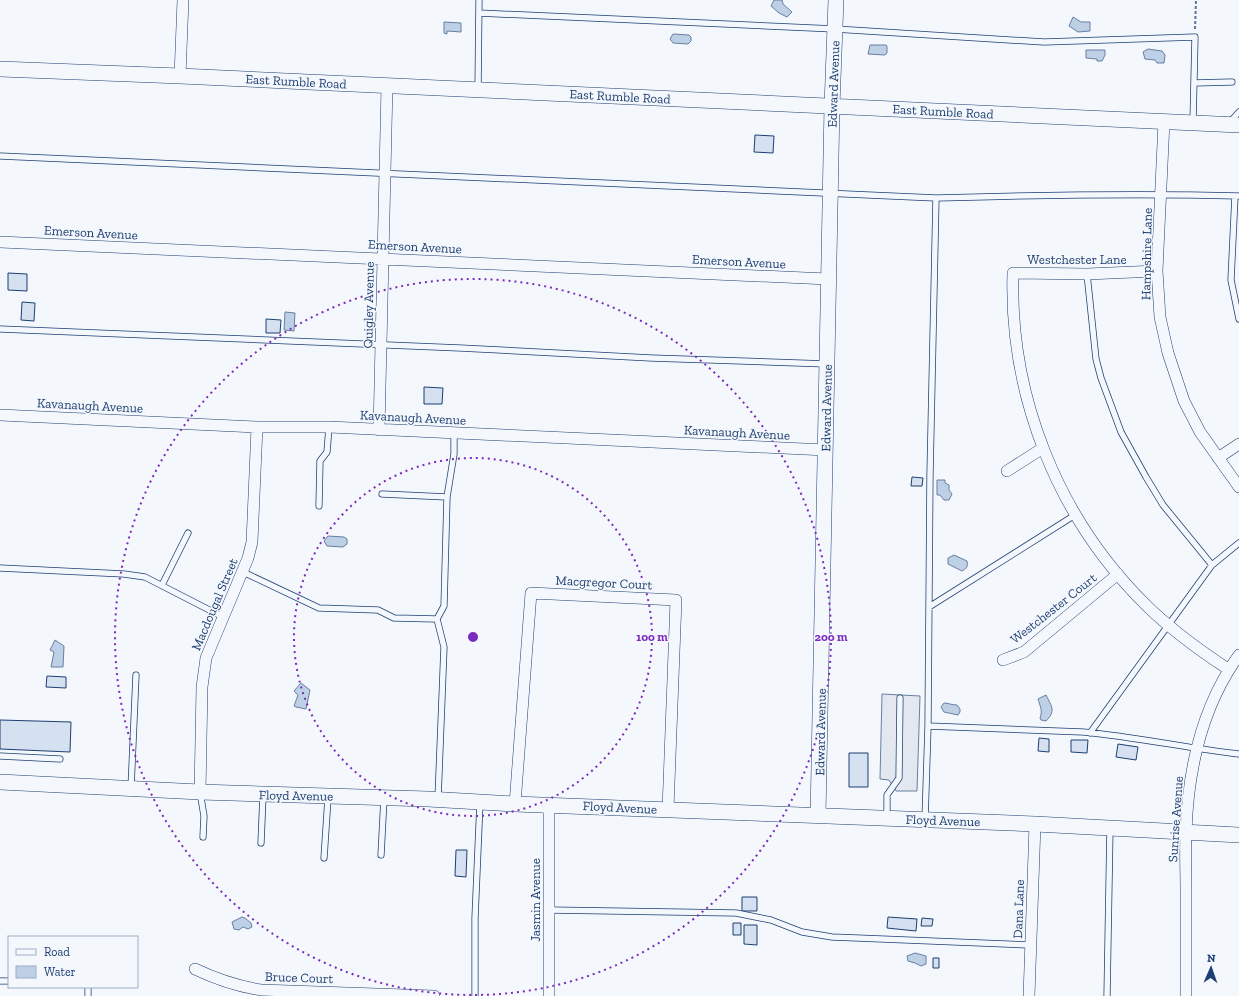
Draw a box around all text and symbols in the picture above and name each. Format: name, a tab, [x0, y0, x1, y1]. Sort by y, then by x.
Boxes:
street label: Edward Avenue	[824, 40, 843, 128]
street label: East Rumble Road	[245, 71, 347, 92]
street label: East Rumble Road	[569, 86, 671, 107]
street label: East Rumble Road	[892, 101, 994, 122]
street label: Hampshire Lane	[1138, 208, 1155, 300]
street label: Emerson Avenue	[44, 223, 138, 242]
street label: Emerson Avenue	[368, 237, 462, 256]
street label: Emerson Avenue	[692, 252, 786, 271]
street label: Westchester Lane	[1027, 252, 1127, 267]
street label: Quigley Avenue	[360, 261, 377, 349]
street label: Edward Avenue	[818, 364, 835, 452]
street label: Kavanaugh Avenue	[37, 395, 143, 416]
street label: Kavanaugh Avenue	[360, 407, 466, 428]
street label: Kavanaugh Avenue	[684, 422, 790, 443]
street label: Macdougal Street	[188, 556, 241, 653]
street label: Westchester Court	[1007, 570, 1099, 647]
street label: Macgregor Court	[555, 572, 653, 593]
centre of rings	[466, 630, 480, 644]
text: 100 m	[636, 630, 668, 644]
text: 200 m	[814, 630, 848, 644]
street label: Edward Avenue	[812, 688, 829, 776]
street label: Sunrise Avenue	[1165, 775, 1186, 863]
street label: Floyd Avenue	[259, 787, 333, 804]
street label: Floyd Avenue	[582, 798, 658, 817]
street label: Floyd Avenue	[905, 812, 980, 829]
street label: Jasmin Avenue	[528, 858, 543, 942]
street label: Dana Lane	[1010, 879, 1027, 939]
legend	[8, 936, 138, 988]
text: Road	[44, 945, 70, 959]
north arrow	[1191, 948, 1231, 988]
text: N	[1207, 952, 1216, 965]
text: Water	[44, 965, 76, 979]
street label: Bruce Court	[265, 969, 334, 986]

